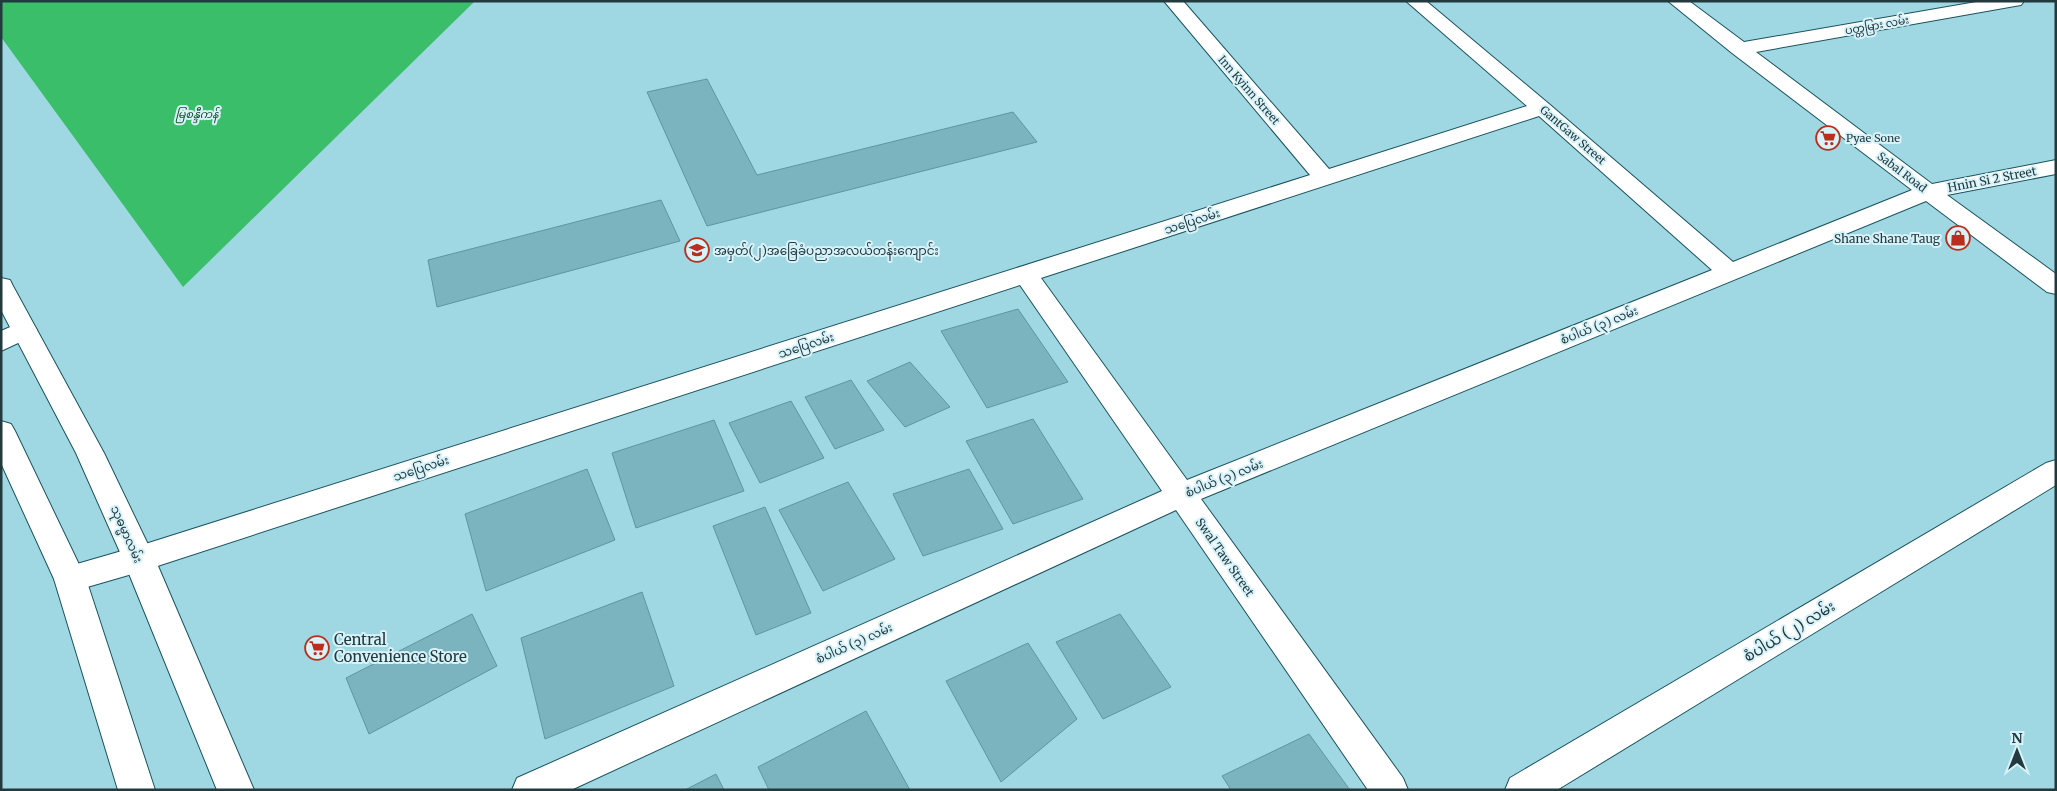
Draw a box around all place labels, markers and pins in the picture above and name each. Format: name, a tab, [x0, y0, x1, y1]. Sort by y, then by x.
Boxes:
supermarket icon: Pyae Sone	[1815, 125, 1841, 151]
place label: Pyae Sone	[1846, 131, 1900, 145]
shop icon: Shane Shane Taug	[1945, 225, 1971, 251]
place label: Shane Shane Taug	[1834, 231, 1941, 246]
school or university icon: အမှတ်(၂)အခြေခံပညာအလယ်တန်းကျောင်း	[684, 237, 710, 263]
place label: အမှတ်(၂)အခြေခံပညာအလယ်တန်းကျောင်း	[714, 242, 939, 261]
place label: Central Convenience Store	[334, 630, 467, 666]
supermarket icon: Central Convenience Store	[304, 635, 330, 661]

